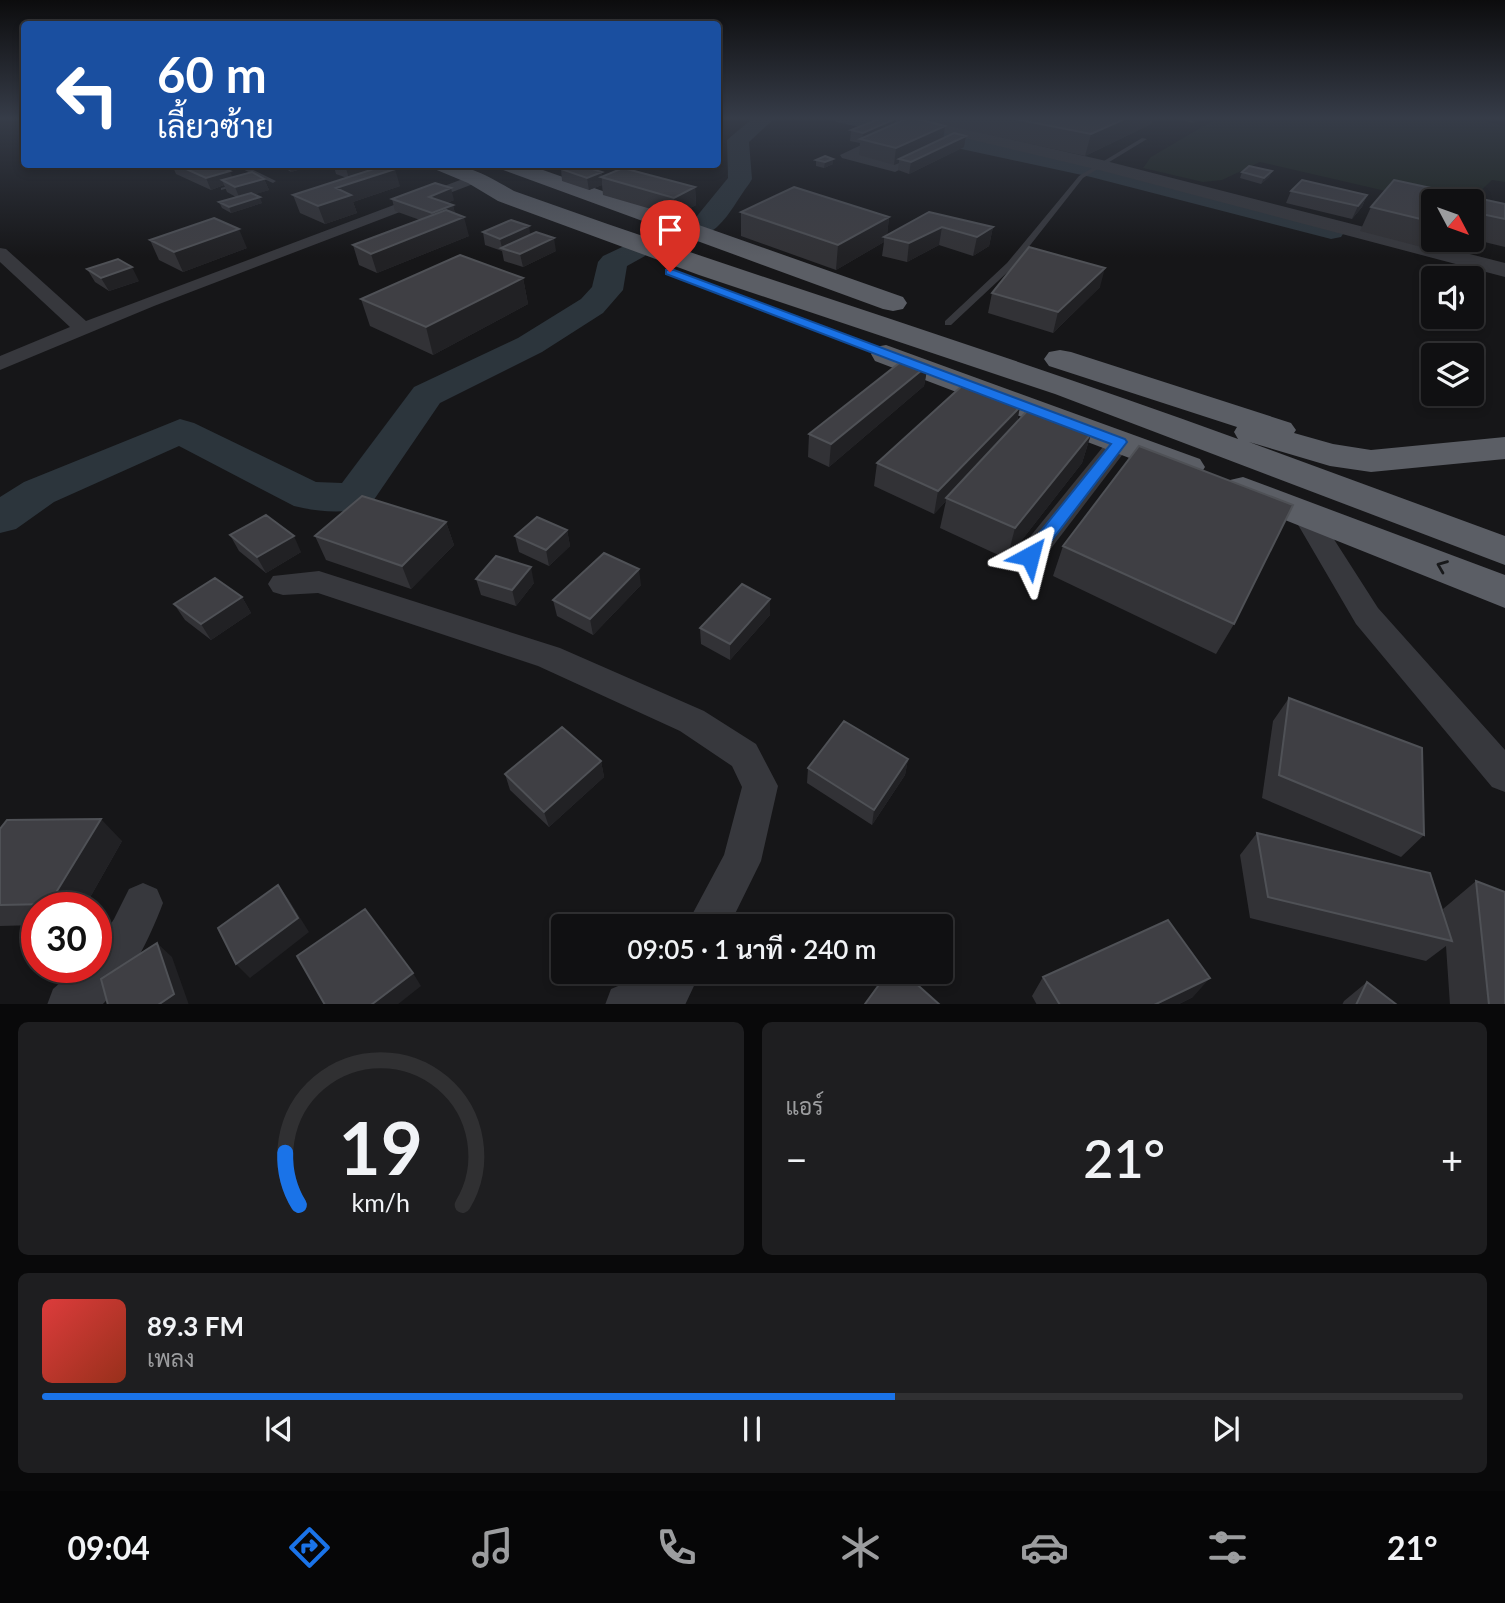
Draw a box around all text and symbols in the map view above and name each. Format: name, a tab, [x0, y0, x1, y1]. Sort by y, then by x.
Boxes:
text: 60 m	[157, 45, 267, 103]
icon: left	[42, 49, 133, 140]
text: เลี้ยวซ้าย	[157, 106, 274, 145]
north arrow	[1421, 189, 1484, 252]
map controls	[1421, 189, 1484, 406]
pin	[640, 200, 700, 272]
icon: arrive	[651, 211, 689, 249]
button: sound	[1421, 266, 1484, 329]
button: layers	[1421, 343, 1484, 406]
position arrow	[993, 519, 1067, 593]
one-way arrow	[1436, 561, 1448, 575]
speed limit sign: 30	[21, 892, 112, 983]
text: 09:05 · 1 นาที · 240 m	[628, 933, 876, 965]
text: แอร์	[786, 1092, 823, 1120]
text: 19	[339, 1103, 423, 1191]
text: 21°	[1083, 1127, 1165, 1189]
text: −	[786, 1136, 808, 1182]
text: +	[1441, 1136, 1463, 1182]
text: km/h	[351, 1186, 410, 1216]
text: 89.3 FM	[147, 1310, 244, 1342]
text: เพลง	[147, 1344, 194, 1372]
icon: previous	[260, 1410, 298, 1448]
icon: pause	[733, 1410, 771, 1448]
icon: next	[1207, 1410, 1245, 1448]
icon: directions	[285, 1523, 334, 1572]
icon: music	[468, 1523, 517, 1572]
icon: phone	[652, 1523, 701, 1572]
icon: climate	[836, 1523, 885, 1572]
icon: car	[1020, 1523, 1069, 1572]
icon: filters	[1203, 1523, 1252, 1572]
text: 09:04	[67, 1528, 150, 1567]
text: 21°	[1387, 1528, 1438, 1567]

